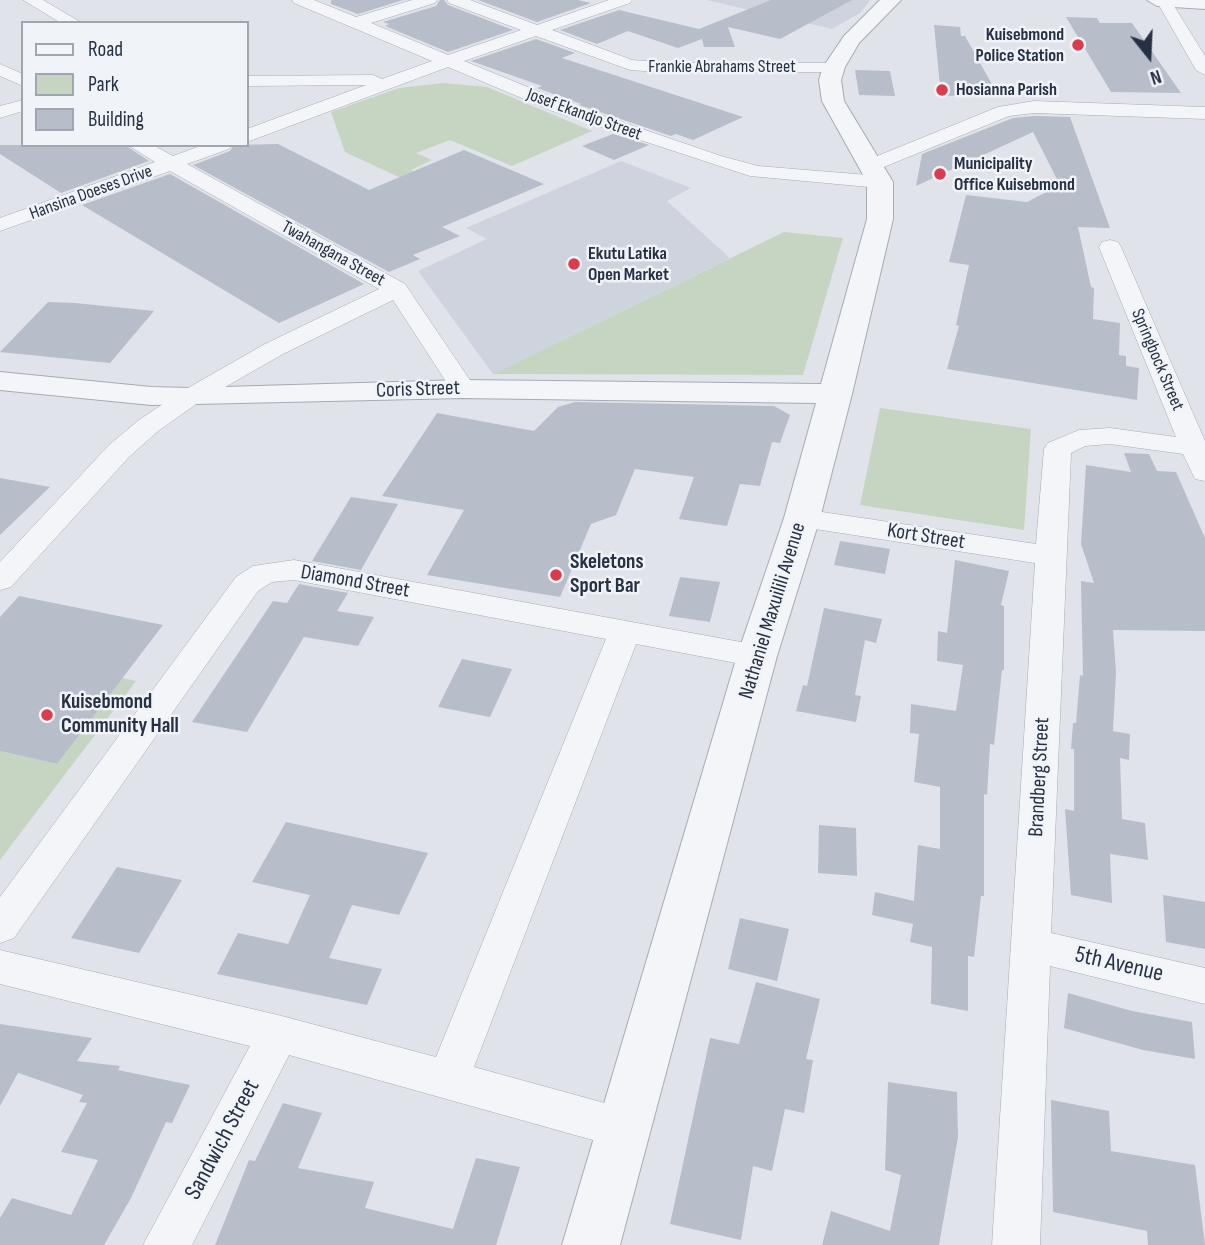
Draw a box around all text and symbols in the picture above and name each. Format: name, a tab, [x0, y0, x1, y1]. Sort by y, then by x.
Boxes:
legend	[21, 21, 248, 147]
north arrow	[1114, 21, 1184, 91]
place label: Kuisebmond Police Station	[976, 24, 1064, 66]
text: Road	[88, 37, 123, 62]
marker: Kuisebmond Police Station	[1070, 37, 1086, 53]
street label: Frankie Abrahams Street	[648, 56, 796, 78]
text: N	[1147, 64, 1164, 89]
text: Park	[88, 72, 119, 97]
place label: Hosianna Parish	[956, 79, 1057, 101]
marker: Hosianna Parish	[934, 82, 950, 98]
street label: Josef Ekandjo Street	[524, 84, 644, 146]
text: Building	[88, 107, 144, 132]
place label: Municipality Office Kuisebmond	[954, 153, 1075, 196]
street label: Hansina Doeses Drive	[27, 161, 155, 225]
marker: Municipality Office Kuisebmond	[932, 166, 948, 182]
street label: Twahangana Street	[277, 217, 389, 291]
place label: Ekutu Latika Open Market	[588, 243, 669, 286]
marker: Ekutu Latika Open Market	[566, 256, 582, 272]
street label: Springbock Street	[1126, 306, 1188, 414]
street label: Coris Street	[376, 376, 460, 404]
street label: Kort Street	[885, 518, 967, 556]
street label: Nathaniel Maxuilili Avenue	[734, 520, 812, 702]
place label: Skeletons Sport Bar	[570, 550, 643, 600]
street label: Diamond Street	[299, 560, 411, 604]
marker: Skeletons Sport Bar	[548, 567, 564, 583]
place label: Kuisebmond Community Hall	[61, 690, 179, 740]
marker: Kuisebmond Community Hall	[39, 707, 55, 723]
street label: Brandberg Street	[1024, 717, 1056, 837]
street label: 5th Avenue	[1072, 941, 1166, 989]
street label: Sandwich Street	[179, 1075, 267, 1205]

